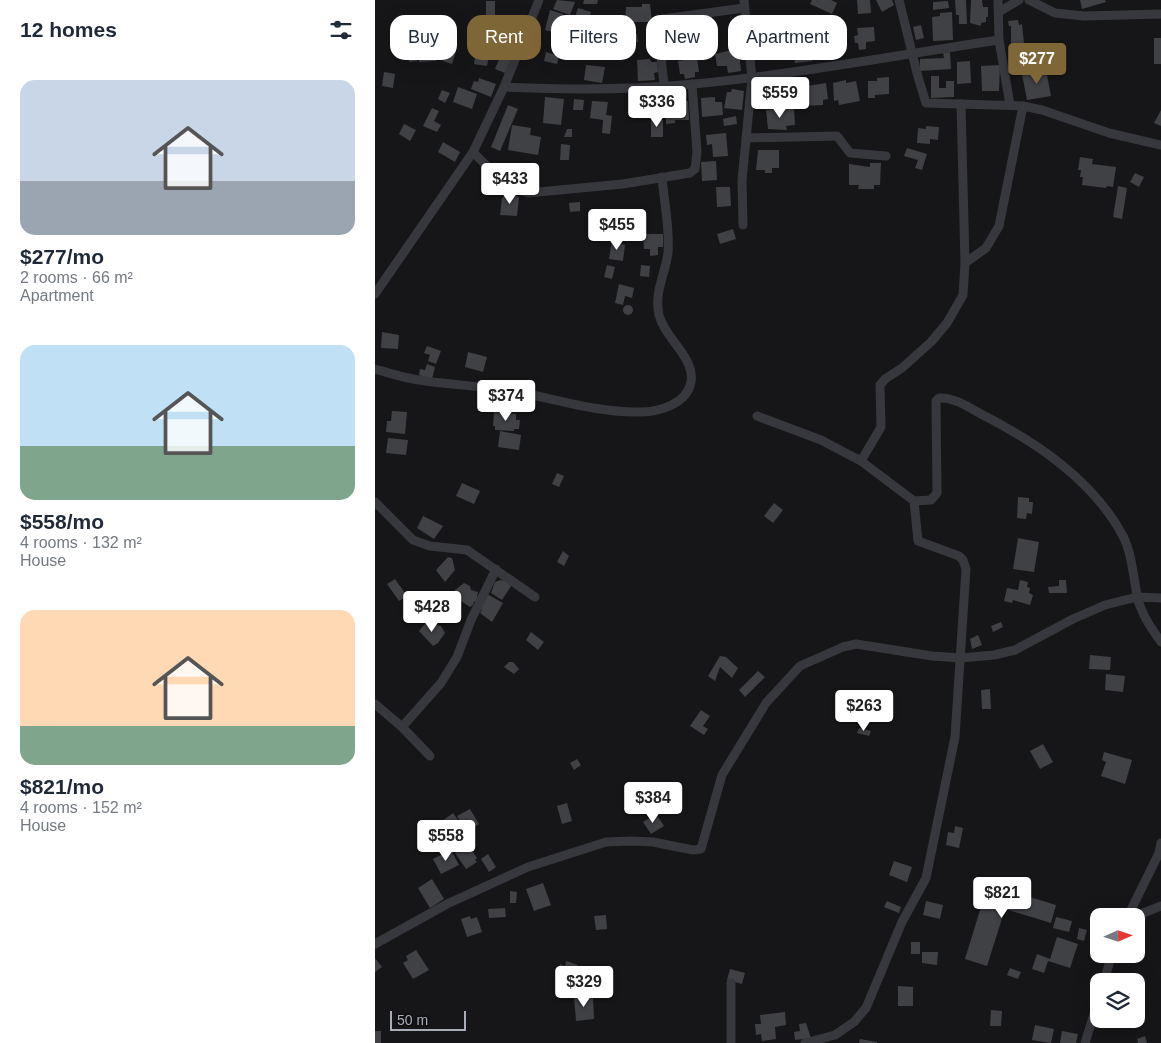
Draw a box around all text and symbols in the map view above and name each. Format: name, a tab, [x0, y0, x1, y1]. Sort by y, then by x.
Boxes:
chip: Buy	[390, 15, 457, 60]
chip: Rent	[467, 15, 541, 60]
chip: Filters	[551, 15, 636, 60]
chip: New	[646, 15, 718, 60]
chip: Apartment	[728, 15, 847, 60]
icon: filters	[327, 16, 355, 44]
text: 12 homes	[20, 18, 117, 41]
pin: $277	[1007, 42, 1067, 85]
text: $277	[1019, 50, 1055, 67]
pin: $559	[750, 76, 810, 119]
text: $559	[762, 84, 798, 101]
pin: $336	[627, 86, 687, 128]
text: $336	[639, 93, 675, 110]
icon: home	[143, 113, 233, 203]
pin: $433	[480, 162, 540, 205]
text: $433	[492, 170, 528, 187]
pin: $455	[587, 208, 647, 251]
text: $455	[599, 216, 635, 233]
text: $277/mo	[20, 245, 104, 268]
text: 2 rooms · 66 m²	[20, 269, 133, 286]
text: Apartment	[20, 287, 94, 304]
icon: home	[143, 378, 233, 468]
pin: $374	[476, 380, 536, 422]
text: $374	[488, 387, 524, 404]
text: $558/mo	[20, 510, 104, 533]
text: 4 rooms · 132 m²	[20, 534, 142, 551]
text: House	[20, 552, 66, 569]
pin: $428	[402, 590, 462, 633]
text: $428	[414, 598, 450, 615]
icon: home	[143, 643, 233, 733]
pin: $263	[834, 690, 894, 732]
text: $263	[846, 697, 882, 714]
text: $821/mo	[20, 775, 104, 798]
pin: $384	[623, 782, 683, 824]
text: $384	[635, 789, 671, 806]
text: 4 rooms · 152 m²	[20, 799, 142, 816]
text: House	[20, 817, 66, 834]
pin: $558	[416, 820, 476, 862]
text: $558	[428, 827, 464, 844]
pin: $821	[972, 876, 1032, 919]
text: $821	[984, 884, 1020, 901]
north arrow	[1090, 908, 1145, 962]
map controls	[1090, 908, 1145, 1028]
pin: $329	[554, 966, 614, 1008]
text: $329	[566, 973, 602, 990]
button: layers	[1090, 973, 1145, 1028]
scale bar	[390, 1008, 466, 1031]
text: 50 m	[397, 1012, 428, 1028]

